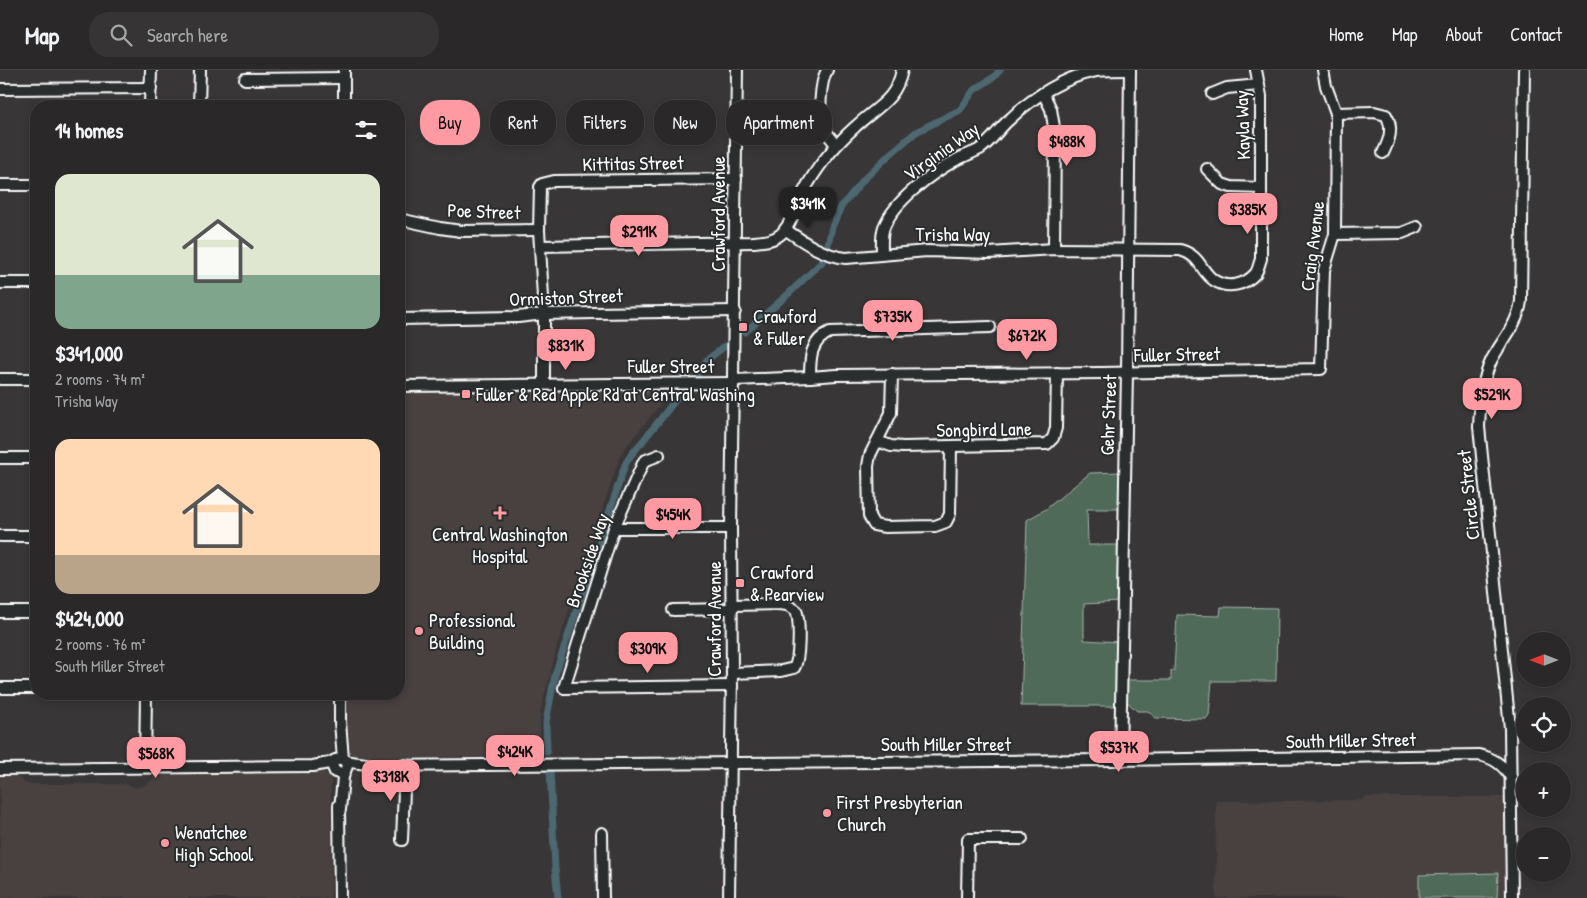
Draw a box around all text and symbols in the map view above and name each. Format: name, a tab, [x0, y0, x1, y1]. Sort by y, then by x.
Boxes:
search box	[89, 12, 439, 57]
text: Map	[25, 19, 59, 51]
icon: search	[107, 21, 135, 49]
text: Search here	[147, 22, 228, 48]
text: Home	[1329, 22, 1364, 47]
text: Map	[1392, 22, 1417, 47]
text: About	[1445, 22, 1482, 47]
text: Contact	[1510, 22, 1562, 47]
street label: Kayla Way	[1228, 90, 1256, 160]
chip: Buy	[420, 100, 480, 145]
chip: Rent	[490, 100, 556, 145]
chip: Filters	[566, 100, 644, 145]
chip: New	[654, 100, 716, 145]
chip: Apartment	[726, 100, 832, 145]
street label: Virginia Way	[898, 115, 984, 187]
text: 14 homes	[55, 116, 123, 145]
icon: filters	[352, 116, 380, 144]
pin: $488K	[1032, 124, 1102, 167]
text: $488K	[1049, 130, 1085, 152]
street label: Kittitas Street	[582, 149, 684, 177]
street label: Crawford Avenue	[705, 156, 731, 272]
pin: $341K	[773, 186, 843, 229]
text: $341K	[790, 192, 826, 214]
pin: $385K	[1213, 192, 1283, 235]
street label: Poe Street	[447, 197, 521, 225]
text: $385K	[1229, 198, 1267, 220]
street label: Craig Avenue	[1294, 199, 1330, 292]
icon: home	[173, 206, 263, 296]
pin: $291K	[604, 214, 674, 257]
text: $291K	[621, 220, 657, 242]
street label: Trisha Way	[916, 221, 990, 247]
street label: Ormiston Street	[509, 282, 624, 312]
pin: $735K	[858, 300, 928, 342]
place label: Crawford & Fuller	[753, 303, 817, 351]
text: $735K	[874, 305, 912, 327]
pin: $672K	[992, 318, 1062, 361]
marker: Crawford & Fuller	[737, 321, 749, 333]
text: $672K	[1008, 324, 1046, 346]
pin: $831K	[531, 328, 601, 371]
text: $831K	[548, 334, 584, 356]
text: $341,000	[55, 339, 123, 368]
street label: Fuller Street	[1133, 340, 1221, 368]
street label: Fuller Street	[627, 353, 715, 379]
text: 2 rooms · 74 m²	[55, 368, 145, 390]
street label: Gehr Street	[1094, 374, 1122, 456]
pin: $529K	[1457, 378, 1527, 420]
place label: Fuller & Red Apple Rd at Central Washing	[475, 381, 755, 407]
text: $529K	[1474, 383, 1510, 405]
marker: Fuller & Red Apple Rd at Central Washing	[460, 388, 472, 400]
text: Trisha Way	[55, 390, 118, 412]
street label: Songbird Lane	[936, 415, 1032, 443]
street label: Circle Street	[1450, 448, 1486, 541]
icon: home	[173, 471, 263, 561]
pin: $454K	[638, 498, 708, 540]
text: $454K	[655, 503, 691, 525]
marker: Central Washington Hospital	[493, 506, 507, 520]
street label: Brookside Way	[559, 509, 615, 611]
place label: Central Washington Hospital	[432, 521, 568, 569]
place label: Crawford & Pearview	[750, 559, 824, 607]
street label: Crawford Avenue	[701, 561, 727, 677]
marker: Crawford & Pearview	[734, 577, 746, 589]
text: $424,000	[55, 604, 124, 633]
place label: Professional Building	[429, 607, 516, 655]
marker: Professional Building	[413, 625, 425, 637]
pin: $309K	[613, 632, 683, 674]
north arrow	[1516, 632, 1571, 688]
map controls	[1516, 632, 1571, 882]
text: 2 rooms · 76 m²	[55, 633, 145, 655]
text: $309K	[630, 637, 666, 659]
text: South Miller Street	[55, 655, 165, 677]
button: locate	[1516, 697, 1571, 752]
street label: South Miller Street	[1286, 726, 1417, 754]
pin: $537K	[1084, 730, 1154, 773]
street label: South Miller Street	[881, 731, 1012, 757]
pin: $424K	[480, 734, 550, 777]
pin: $568K	[121, 736, 191, 779]
text: $537K	[1100, 736, 1138, 758]
text: $424K	[497, 740, 533, 762]
text: $568K	[138, 742, 174, 764]
pin: $318K	[356, 760, 426, 802]
button: +	[1516, 762, 1571, 817]
text: $318K	[373, 765, 409, 787]
place label: First Presbyterian Church	[836, 789, 963, 837]
marker: First Presbyterian Church	[821, 807, 833, 819]
place label: Wenatchee High School	[175, 819, 254, 867]
button: −	[1516, 827, 1571, 882]
marker: Wenatchee High School	[159, 837, 171, 849]

